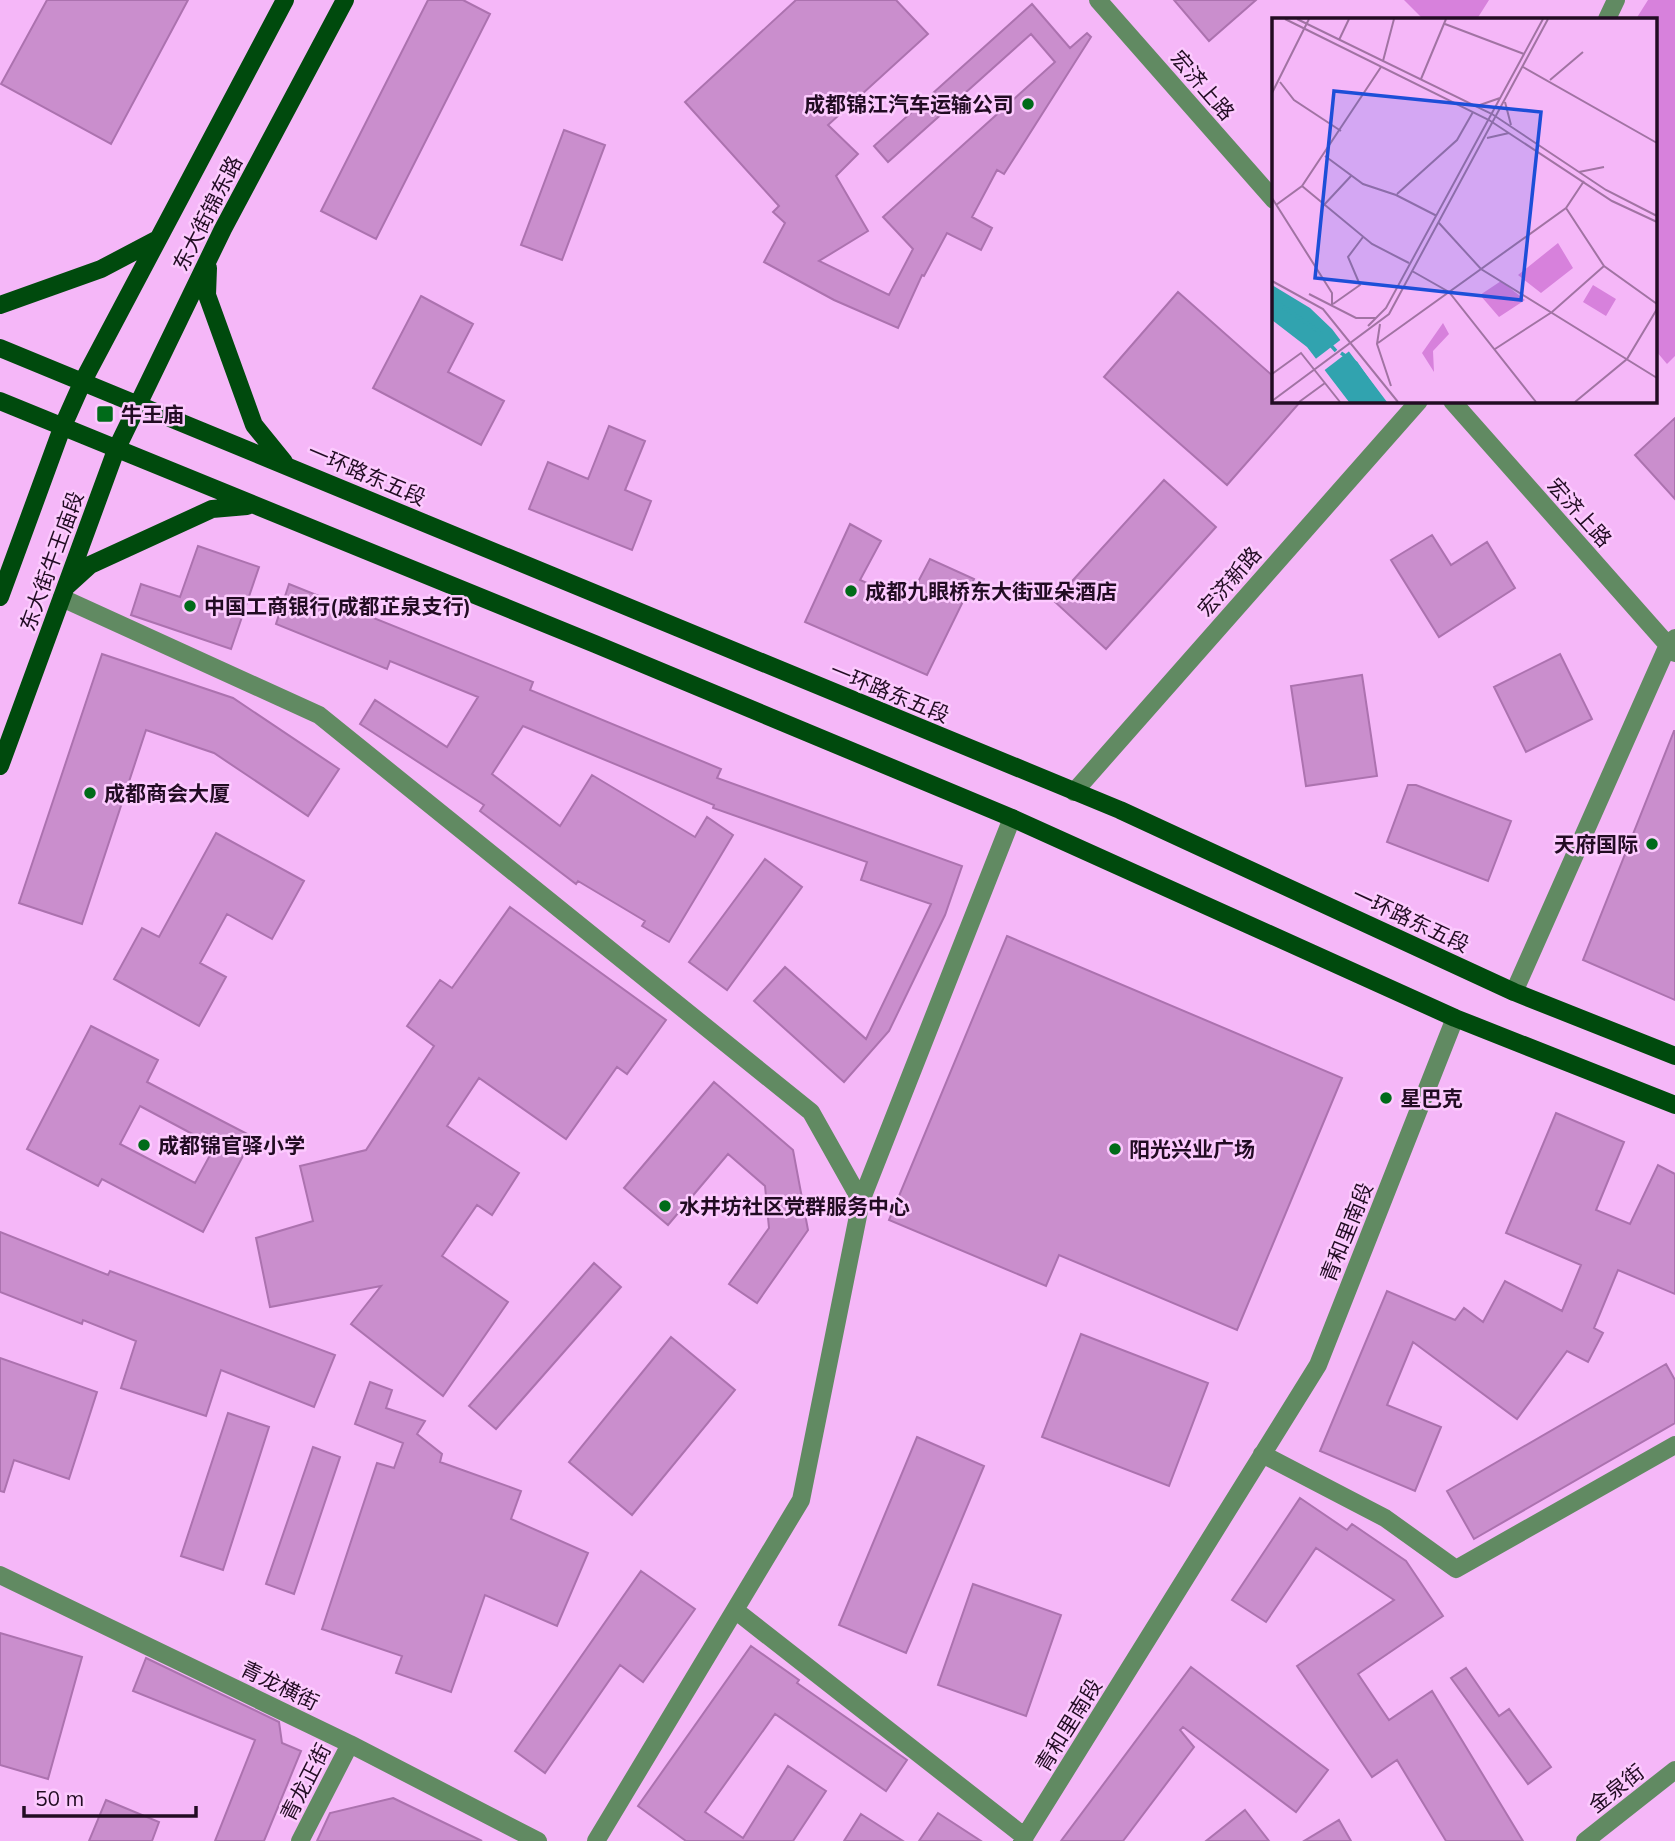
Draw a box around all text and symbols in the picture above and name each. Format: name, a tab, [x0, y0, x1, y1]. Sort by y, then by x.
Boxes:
inset map	[1272, 18, 1658, 402]
street label: 宏济上路	[1166, 45, 1240, 125]
place label: 成都锦江汽车运输公司	[804, 91, 1014, 117]
marker: 成都锦江汽车运输公司	[1020, 96, 1036, 112]
street label: 东大街锦东路	[167, 151, 247, 275]
place label: 牛王庙	[121, 401, 184, 427]
marker: 牛王庙	[95, 404, 115, 424]
street label: 一环路东五段	[304, 437, 430, 511]
street label: 宏济上路	[1542, 472, 1618, 552]
street label: 东大街牛王庙段	[14, 487, 88, 635]
street label: 宏济新路	[1192, 541, 1266, 621]
place label: 成都九眼桥东大街亚朵酒店	[865, 578, 1117, 604]
marker: 成都九眼桥东大街亚朵酒店	[843, 583, 859, 599]
place label: 中国工商银行(成都芷泉支行)	[204, 593, 471, 619]
marker: 中国工商银行(成都芷泉支行)	[182, 598, 198, 614]
street label: 一环路东五段	[827, 656, 953, 728]
place label: 成都商会大厦	[104, 780, 230, 806]
marker: 成都商会大厦	[82, 785, 98, 801]
place label: 天府国际	[1554, 831, 1638, 857]
marker: 天府国际	[1644, 836, 1660, 852]
street label: 一环路东五段	[1348, 881, 1474, 957]
place label: 星巴克	[1400, 1085, 1463, 1111]
marker: 星巴克	[1378, 1090, 1394, 1106]
place label: 成都锦官驿小学	[158, 1132, 305, 1158]
place label: 阳光兴业广场	[1129, 1136, 1255, 1162]
marker: 成都锦官驿小学	[136, 1137, 152, 1153]
marker: 阳光兴业广场	[1107, 1141, 1123, 1157]
street label: 青和里南段	[1314, 1178, 1378, 1286]
place label: 水井坊社区党群服务中心	[679, 1193, 910, 1219]
marker: 水井坊社区党群服务中心	[657, 1198, 673, 1214]
street label: 青龙横街	[237, 1655, 323, 1715]
street label: 青和里南段	[1029, 1674, 1107, 1776]
street label: 青龙正街	[274, 1739, 336, 1825]
street label: 金泉街	[1583, 1758, 1649, 1818]
scale bar	[24, 1774, 196, 1818]
text: 50 m	[35, 1785, 84, 1811]

